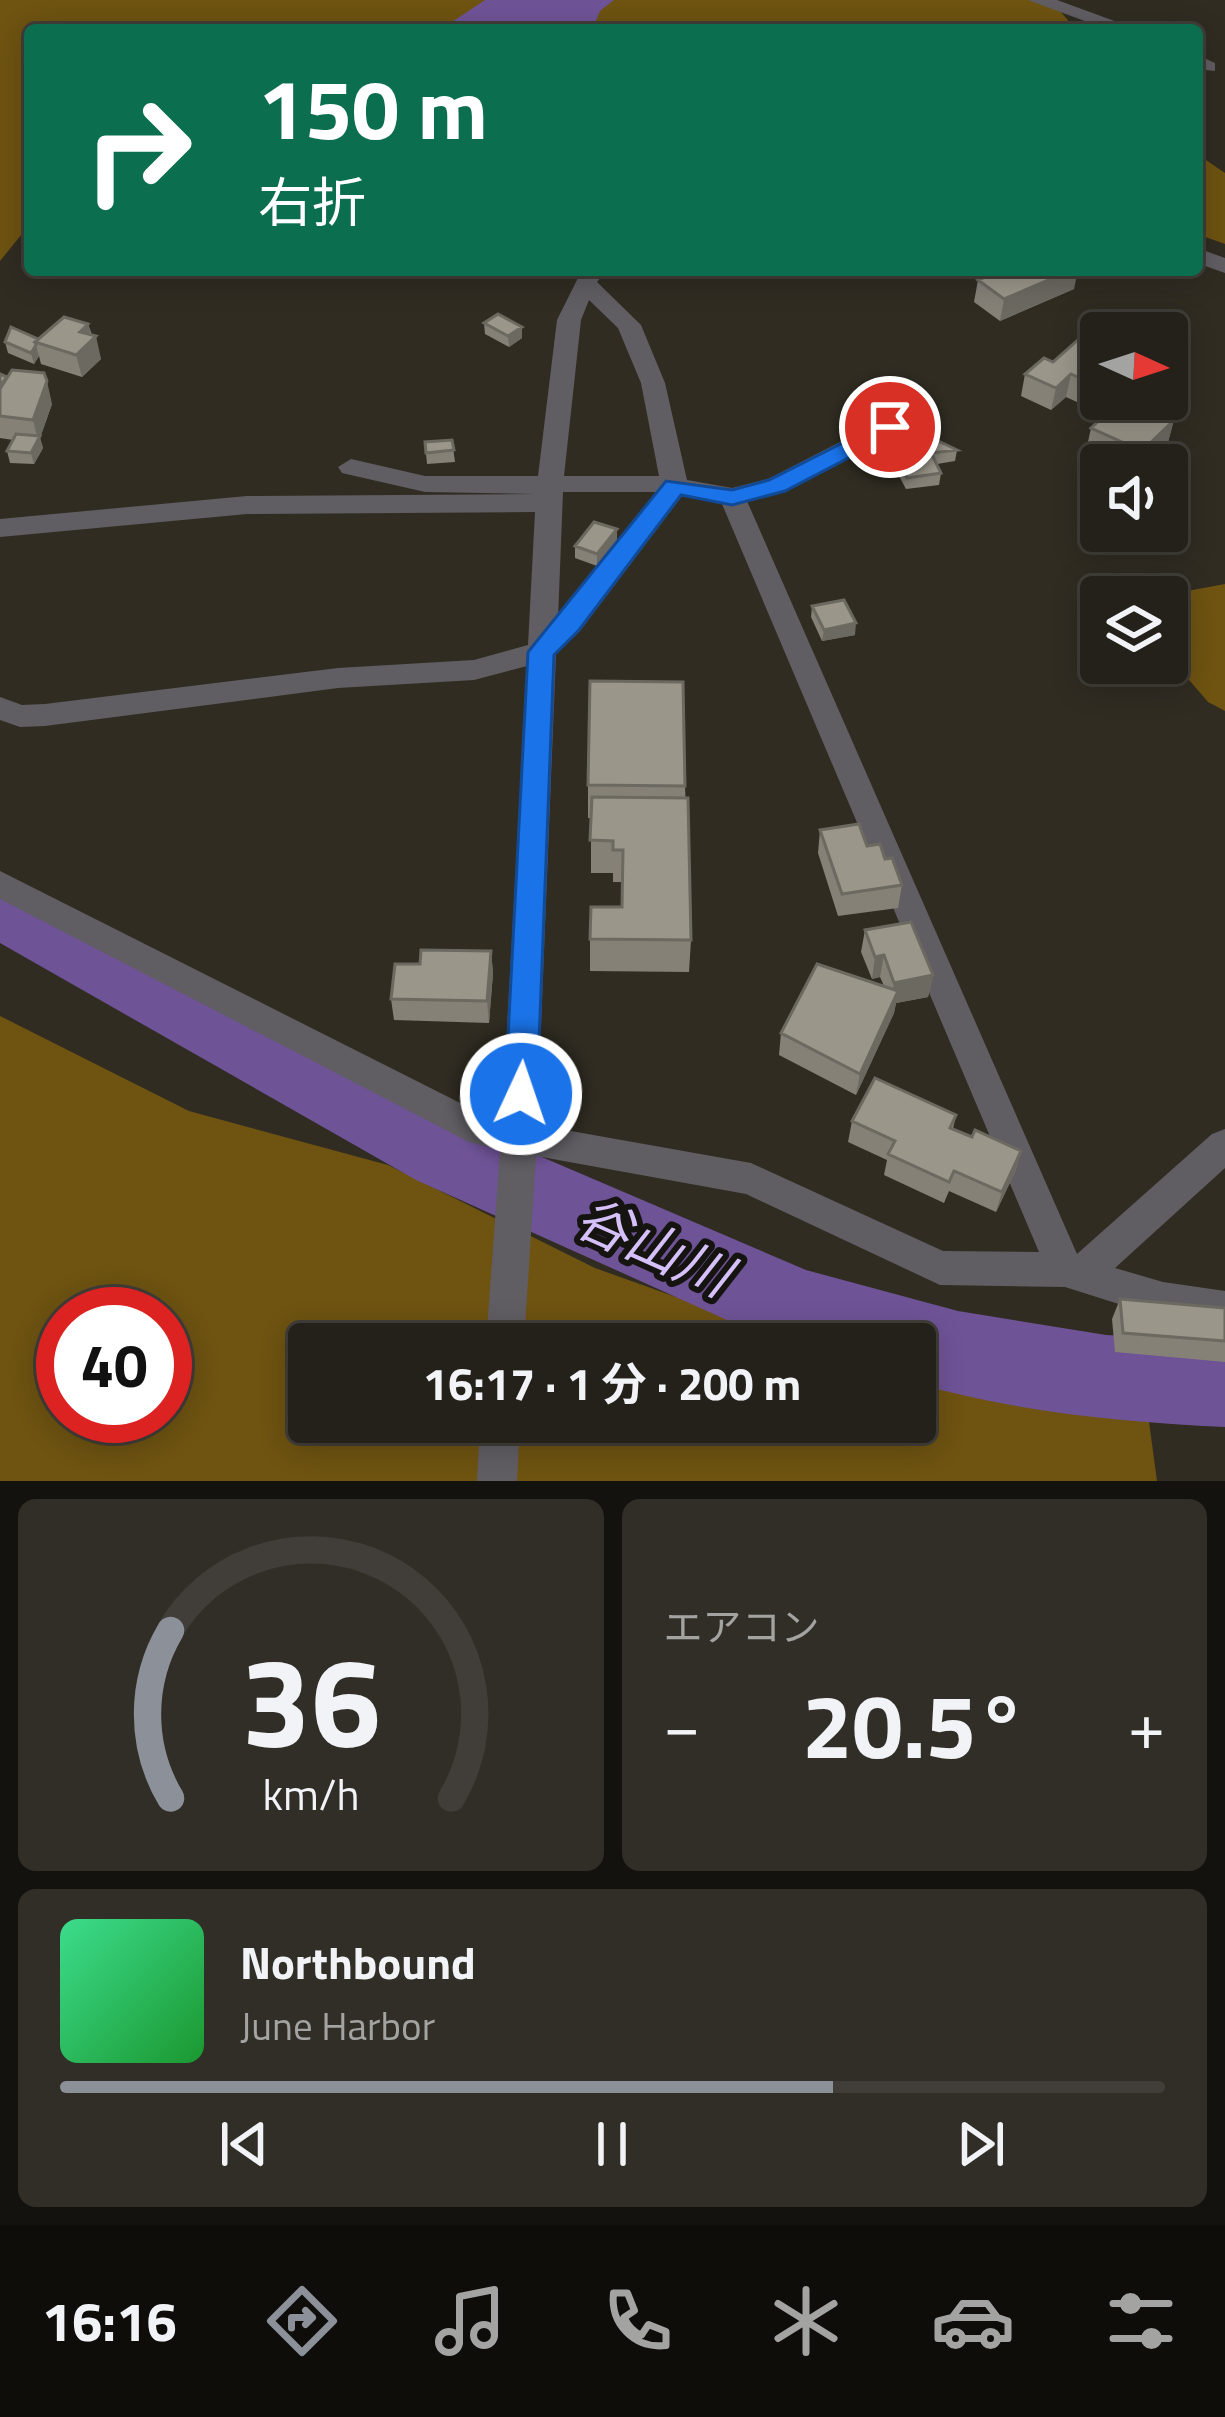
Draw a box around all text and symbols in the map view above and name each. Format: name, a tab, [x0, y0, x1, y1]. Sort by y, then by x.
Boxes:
text: 150 m	[258, 44, 488, 172]
icon: right	[60, 72, 216, 228]
text: 右折	[258, 161, 366, 243]
north arrow	[1080, 312, 1188, 420]
map controls	[1080, 312, 1188, 684]
pin	[839, 376, 941, 478]
icon: arrive	[857, 394, 923, 460]
button: sound	[1080, 444, 1188, 552]
button: layers	[1080, 576, 1188, 684]
position arrow	[458, 1031, 584, 1157]
water label: 谷山川	[563, 1176, 749, 1318]
speed limit sign: 40	[36, 1287, 192, 1443]
text: 16:17 · 1 分 · 200 m	[423, 1349, 801, 1417]
text: エアコン	[664, 1597, 820, 1656]
text: 36	[241, 1606, 381, 1795]
text: 20.5°	[802, 1656, 1027, 1793]
text: −	[664, 1674, 700, 1775]
text: +	[1128, 1674, 1165, 1775]
text: km/h	[262, 1761, 359, 1827]
text: Northbound	[240, 1928, 476, 1996]
text: June Harbor	[240, 1996, 435, 2055]
icon: previous	[211, 2111, 277, 2177]
icon: pause	[579, 2111, 645, 2177]
icon: next	[948, 2111, 1014, 2177]
icon: directions	[260, 2279, 344, 2363]
icon: music	[428, 2279, 512, 2363]
icon: phone	[596, 2279, 680, 2363]
icon: climate	[764, 2279, 848, 2363]
icon: car	[931, 2279, 1015, 2363]
icon: filters	[1099, 2279, 1183, 2363]
text: 16:16	[42, 2280, 177, 2362]

